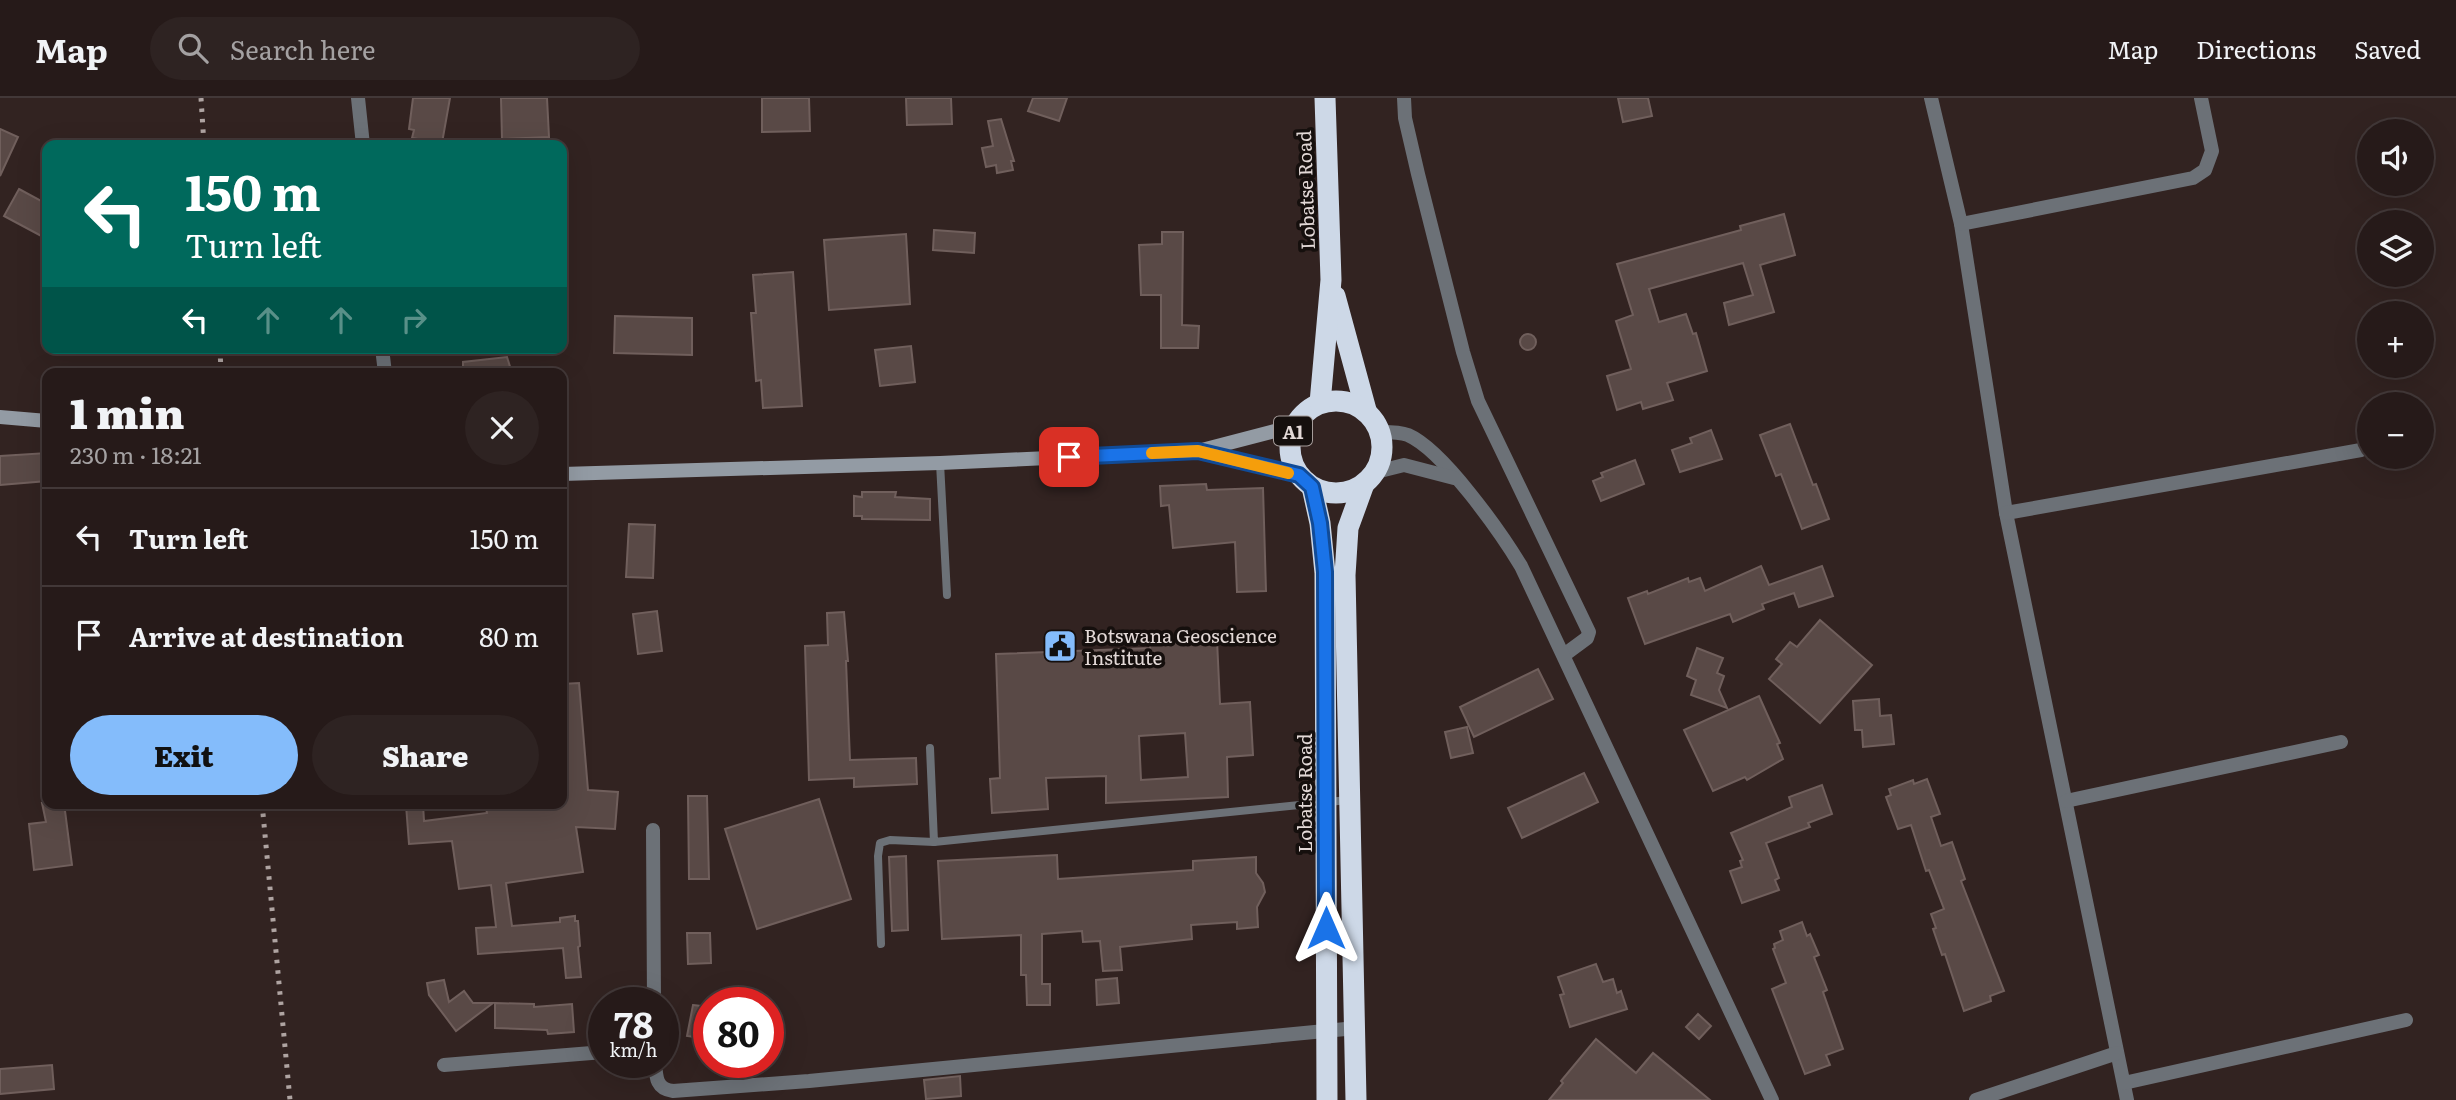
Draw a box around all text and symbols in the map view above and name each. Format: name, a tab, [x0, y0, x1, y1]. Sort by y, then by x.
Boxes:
search box	[150, 17, 640, 80]
text: Map	[35, 24, 108, 73]
icon: search	[174, 29, 212, 67]
text: Search here	[230, 29, 376, 68]
text: Map	[2107, 31, 2158, 66]
text: Directions	[2196, 31, 2316, 66]
text: Saved	[2354, 31, 2421, 66]
map controls	[2357, 119, 2434, 469]
button: sound	[2357, 119, 2434, 196]
street label: Lobatse Road	[1289, 129, 1321, 250]
text: 150 m	[185, 153, 321, 226]
icon: left	[70, 168, 161, 259]
button: layers	[2357, 210, 2434, 287]
text: Turn left	[185, 220, 322, 268]
icon: left	[176, 301, 214, 339]
icon: ahead	[249, 301, 287, 339]
icon: ahead	[322, 301, 360, 339]
icon: right	[395, 301, 433, 339]
button: +	[2357, 301, 2434, 378]
text: 1 min	[70, 380, 185, 442]
button: close	[465, 391, 539, 465]
button: −	[2357, 392, 2434, 469]
road number: A1	[1274, 416, 1312, 446]
pin	[1039, 427, 1099, 487]
text: 230 m · 18:21	[70, 437, 202, 471]
icon: arrive	[1050, 438, 1088, 476]
icon: left	[70, 518, 108, 556]
text: Turn left	[129, 518, 248, 557]
text: 150 m	[470, 518, 539, 557]
icon: arrive	[70, 616, 108, 654]
text: Arrive at destination	[129, 616, 404, 655]
text: 80 m	[479, 616, 539, 655]
place label: Botswana Geoscience Institute	[1084, 621, 1277, 671]
public building icon: Botswana Geoscience Institute	[1041, 627, 1079, 665]
button: Exit	[70, 715, 298, 795]
button: Share	[312, 715, 539, 795]
street label: Lobatse Road	[1290, 733, 1318, 853]
position arrow	[1289, 891, 1363, 965]
speed limit sign: 80	[693, 987, 784, 1078]
text: 78	[614, 997, 653, 1049]
text: km/h	[610, 1036, 657, 1063]

